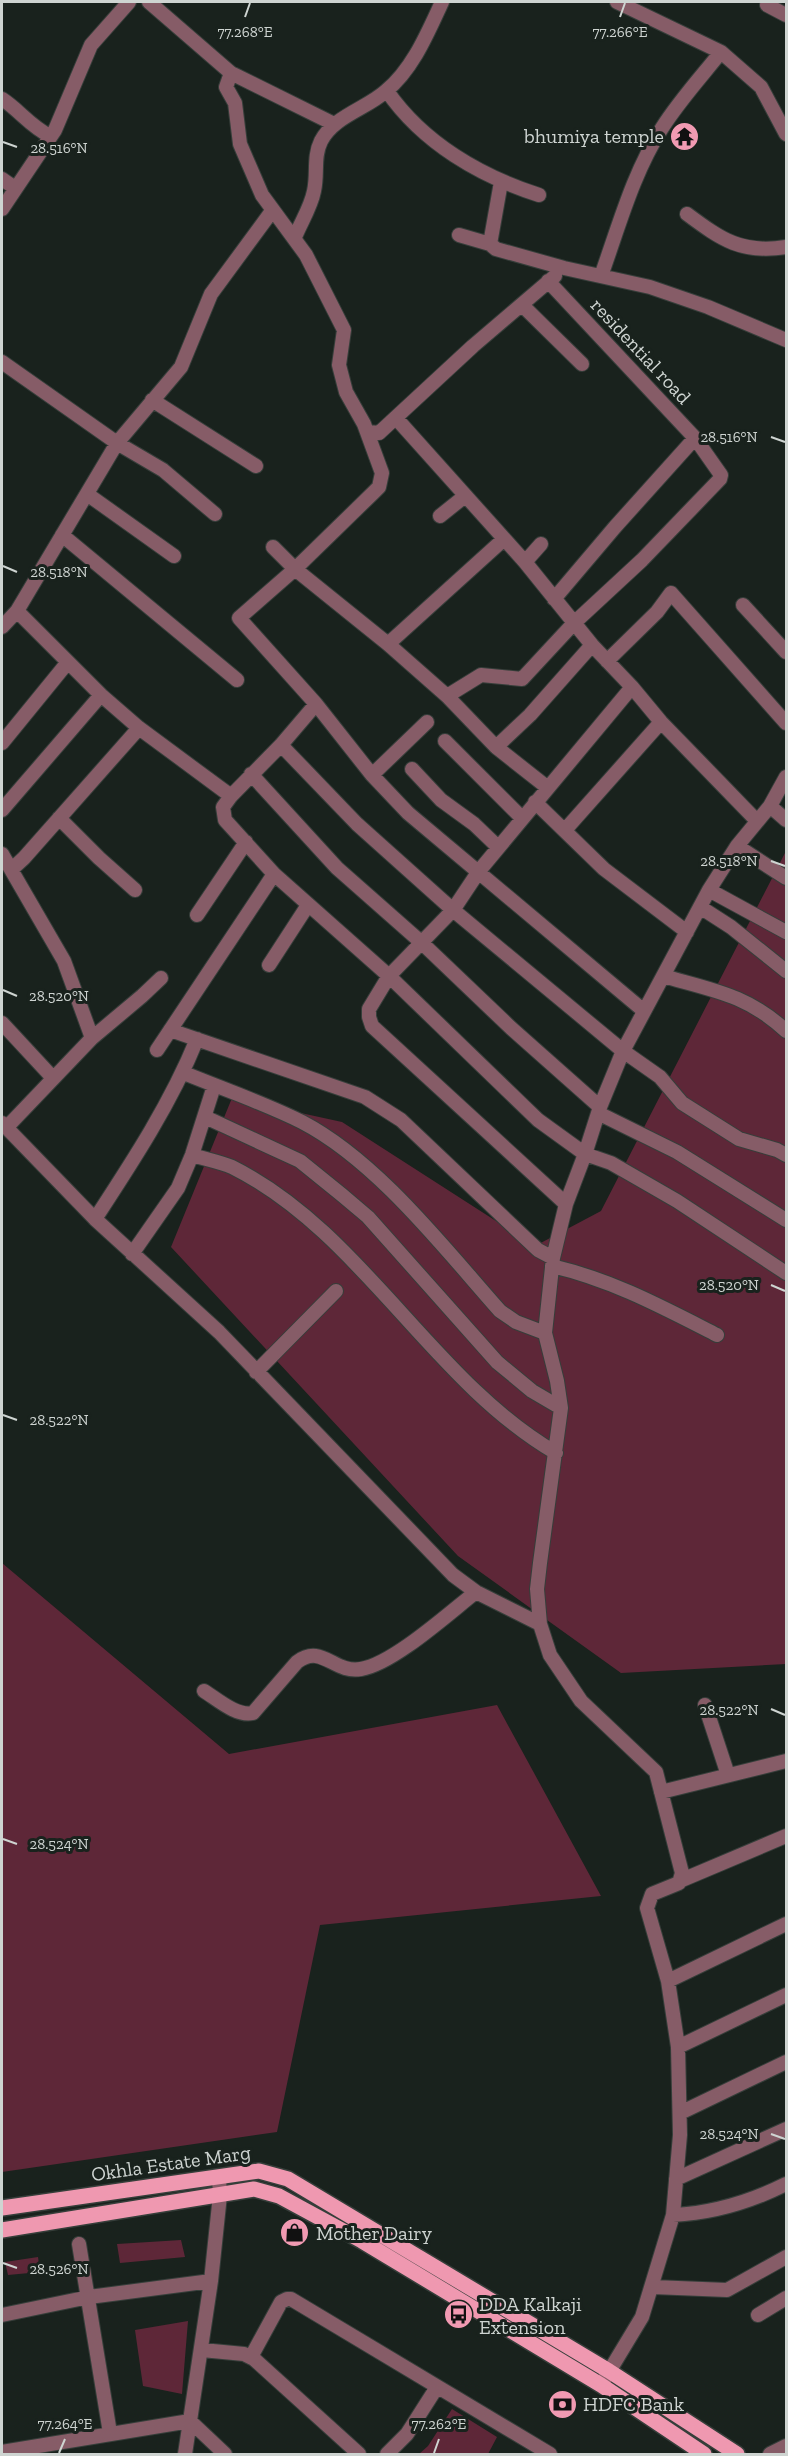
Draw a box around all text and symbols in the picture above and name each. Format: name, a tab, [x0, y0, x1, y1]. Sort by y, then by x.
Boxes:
text: 77.268°E	[217, 23, 273, 41]
text: 77.266°E	[592, 23, 648, 41]
temple icon: bhumiya temple	[669, 120, 701, 152]
place label: bhumiya temple	[523, 124, 664, 148]
text: 28.516°N	[30, 139, 88, 157]
street label: residential road	[586, 293, 696, 409]
text: 28.516°N	[700, 428, 758, 446]
text: 28.518°N	[30, 563, 88, 581]
text: 28.518°N	[700, 852, 758, 870]
text: 28.520°N	[29, 987, 89, 1005]
text: 28.520°N	[699, 1276, 759, 1294]
text: 28.522°N	[30, 1411, 88, 1429]
text: 28.522°N	[700, 1701, 758, 1719]
text: 28.524°N	[30, 1835, 89, 1853]
text: 28.524°N	[700, 2125, 759, 2143]
street label: Okhla Estate Marg	[90, 2140, 252, 2186]
shop icon: Mother Dairy	[279, 2217, 311, 2249]
place label: Mother Dairy	[316, 2221, 433, 2245]
text: 28.526°N	[29, 2260, 89, 2278]
place label: DDA Kalkaji Extension	[479, 2292, 582, 2339]
bus stop icon: DDA Kalkaji Extension	[442, 2299, 474, 2331]
bank icon: HDFC Bank	[546, 2388, 578, 2420]
place label: HDFC Bank	[583, 2392, 685, 2416]
text: 77.264°E	[38, 2415, 93, 2433]
text: 77.262°E	[412, 2415, 467, 2433]

